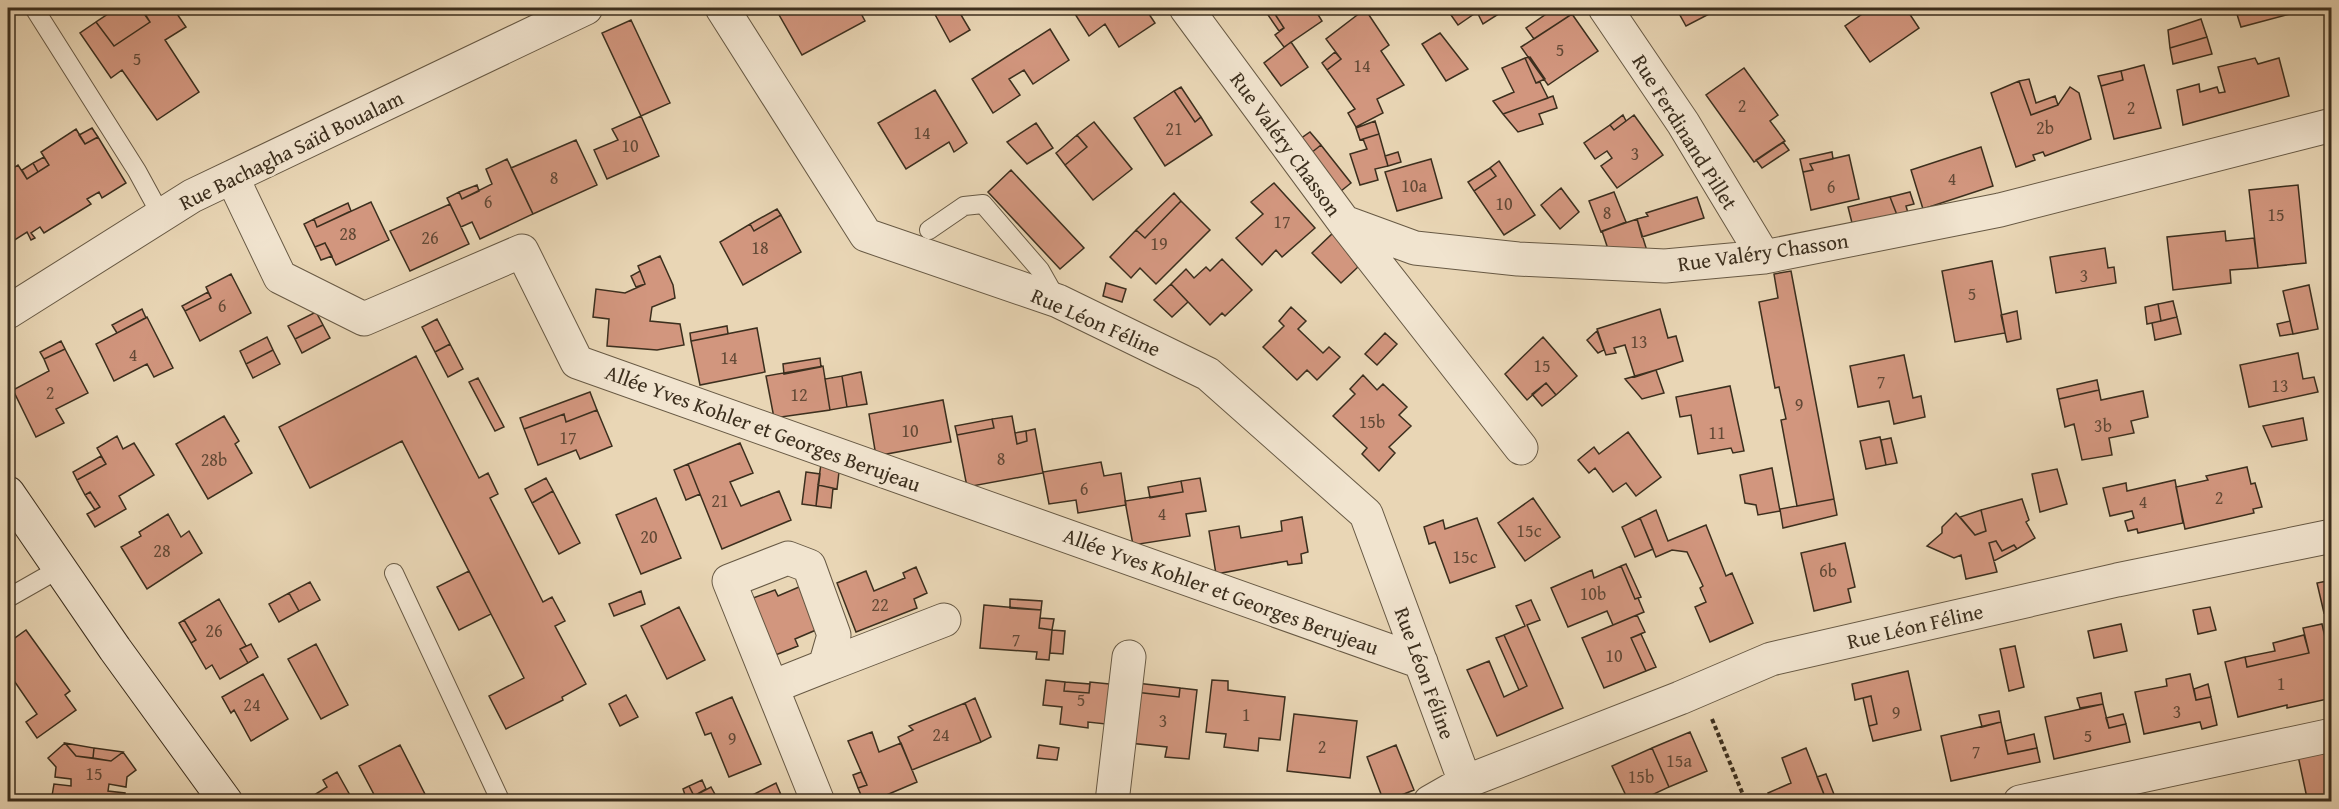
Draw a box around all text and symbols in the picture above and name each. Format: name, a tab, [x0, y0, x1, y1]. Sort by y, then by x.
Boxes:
house number: 5	[1556, 36, 1564, 63]
house number: 5	[133, 45, 141, 72]
street label: Rue Ferdinand Pillet	[1625, 48, 1746, 216]
house number: 14	[1353, 52, 1371, 79]
street label: Rue Valéry Chasson	[1223, 65, 1349, 223]
street label: Rue Bachagha Saïd Boualam	[174, 82, 408, 218]
house number: 2	[1738, 92, 1746, 119]
house number: 2	[2127, 94, 2135, 121]
house number: 2b	[2036, 114, 2054, 141]
house number: 21	[1165, 115, 1183, 142]
house number: 14	[913, 119, 931, 146]
house number: 10	[621, 132, 639, 159]
house number: 3	[1631, 140, 1639, 167]
house number: 8	[550, 164, 558, 191]
house number: 4	[1948, 165, 1956, 192]
house number: 10a	[1401, 172, 1427, 199]
house number: 6	[1827, 173, 1835, 200]
house number: 6	[484, 188, 492, 215]
house number: 10	[1495, 190, 1513, 217]
house number: 8	[1603, 199, 1611, 226]
house number: 15	[2267, 201, 2285, 228]
house number: 17	[1273, 208, 1291, 235]
house number: 28	[339, 220, 357, 247]
house number: 26	[421, 224, 439, 251]
street label: Rue Valéry Chasson	[1676, 225, 1851, 279]
house number: 19	[1150, 230, 1168, 257]
house number: 18	[751, 234, 769, 261]
house number: 3	[2080, 262, 2088, 289]
street label: Rue Léon Féline	[1026, 280, 1166, 364]
house number: 5	[1968, 280, 1976, 307]
house number: 6	[218, 292, 226, 319]
house number: 13	[1630, 328, 1648, 355]
house number: 4	[129, 341, 137, 368]
house number: 14	[720, 344, 738, 371]
house number: 15	[1533, 352, 1551, 379]
street label: Allée Yves Kohler et Georges Berujeau	[601, 356, 926, 500]
house number: 7	[1877, 368, 1885, 395]
house number: 13	[2271, 372, 2289, 399]
house number: 2	[46, 379, 54, 406]
house number: 12	[790, 381, 808, 408]
house number: 9	[1795, 391, 1803, 418]
house number: 15b	[1359, 408, 1385, 435]
house number: 3b	[2094, 412, 2112, 439]
house number: 10	[901, 417, 919, 444]
house number: 11	[1708, 419, 1726, 446]
house number: 17	[559, 424, 577, 451]
house number: 8	[997, 445, 1005, 472]
house number: 28b	[201, 446, 227, 473]
house number: 6	[1080, 475, 1088, 502]
house number: 2	[2215, 484, 2223, 511]
house number: 21	[711, 487, 729, 514]
house number: 4	[2139, 488, 2147, 515]
house number: 4	[1158, 500, 1166, 527]
house number: 15c	[1516, 517, 1542, 544]
street label: Allée Yves Kohler et Georges Berujeau	[1059, 519, 1384, 663]
house number: 20	[640, 523, 658, 550]
house number: 28	[153, 537, 171, 564]
house number: 15c	[1452, 543, 1478, 570]
house number: 6b	[1819, 557, 1837, 584]
house number: 10b	[1580, 580, 1606, 607]
house number: 22	[871, 591, 889, 618]
street label: Rue Léon Féline	[1844, 595, 1986, 657]
street label: Rue Léon Féline	[1387, 603, 1463, 744]
house number: 26	[205, 617, 223, 644]
house number: 7	[1012, 626, 1020, 653]
house number: 10	[1605, 642, 1623, 669]
house number: 1	[2277, 670, 2285, 697]
house number: 5	[1077, 686, 1085, 713]
house number: 24	[243, 691, 261, 718]
house number: 3	[2173, 698, 2181, 725]
house number: 9	[1892, 699, 1900, 726]
house number: 1	[1242, 701, 1250, 728]
house number: 3	[1159, 707, 1167, 734]
house number: 24	[932, 721, 950, 748]
house number: 5	[2084, 722, 2092, 749]
house number: 9	[728, 725, 736, 752]
house number: 2	[1318, 733, 1326, 760]
house number: 7	[1972, 738, 1980, 765]
house number: 15a	[1666, 747, 1692, 774]
house number: 15	[85, 760, 103, 787]
house number: 15b	[1628, 763, 1654, 790]

